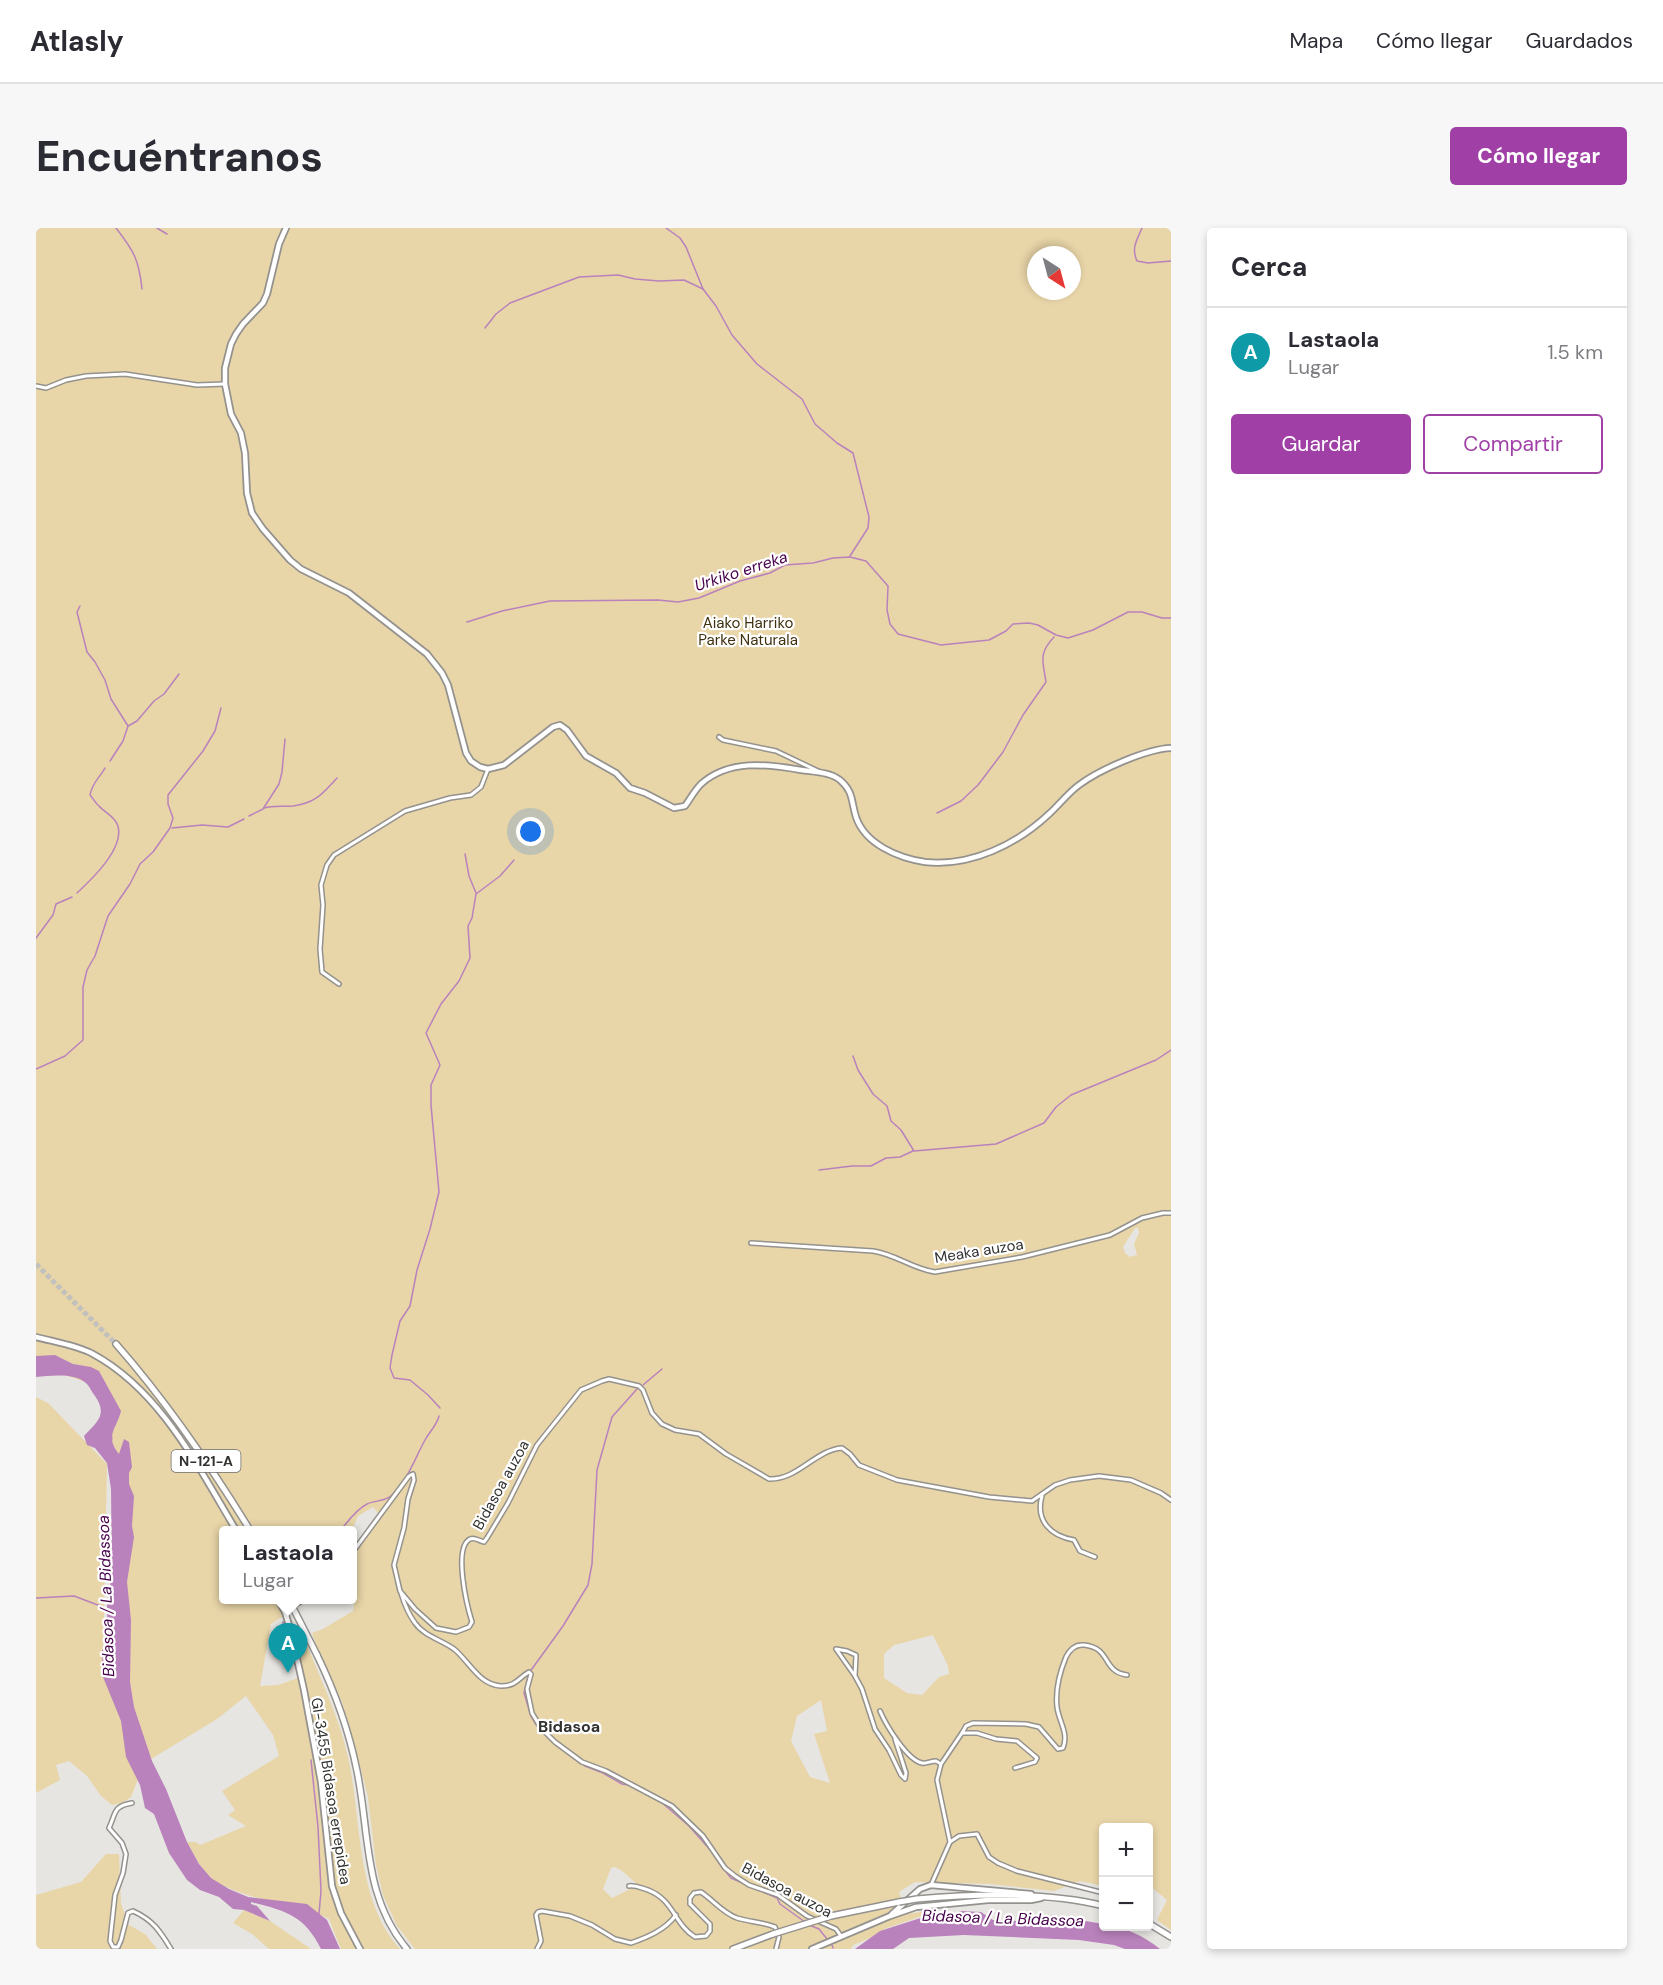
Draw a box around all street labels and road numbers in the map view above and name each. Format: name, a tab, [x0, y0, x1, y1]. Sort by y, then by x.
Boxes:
street label: Meaka auzoa	[933, 1234, 1025, 1268]
street label: Bidasoa auzoa	[468, 1437, 534, 1533]
road number: N-121-A	[172, 1450, 240, 1472]
street label: GI-3455 Bidasoa errepidea	[306, 1696, 356, 1886]
street label: Bidasoa auzoa	[738, 1858, 836, 1922]

